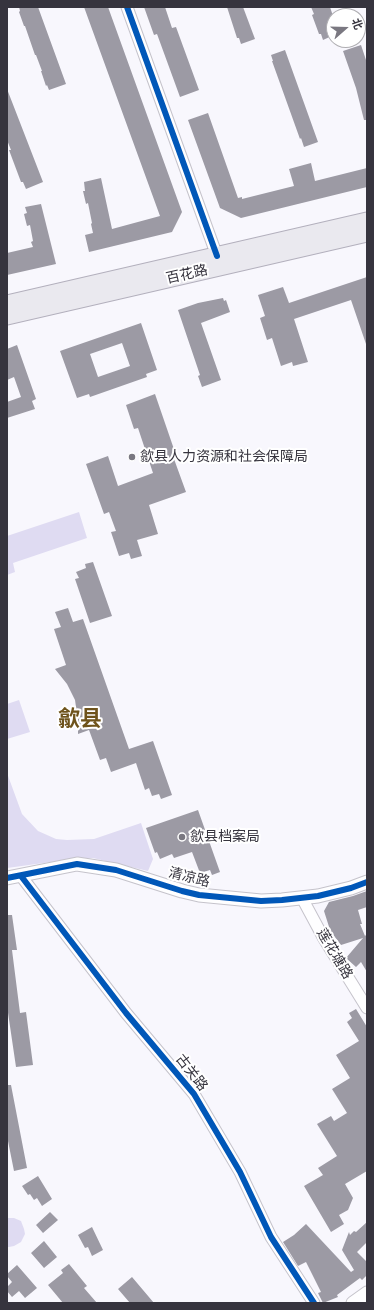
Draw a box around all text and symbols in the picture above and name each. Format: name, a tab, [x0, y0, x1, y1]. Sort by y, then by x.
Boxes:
north arrow	[326, 8, 366, 48]
text: 北	[349, 17, 365, 31]
street label: 百花路	[165, 262, 209, 288]
place label: 歙县人力资源和社会保障局	[140, 449, 308, 465]
marker: 歙县人力资源和社会保障局	[127, 452, 137, 462]
district label: 歙县	[58, 707, 102, 733]
place label: 歙县档案局	[190, 829, 260, 845]
marker: 歙县档案局	[177, 832, 187, 842]
street label: 清凉路	[167, 865, 211, 891]
street label: 莲花塘路	[312, 926, 356, 982]
street label: 古关路	[171, 1051, 211, 1095]

